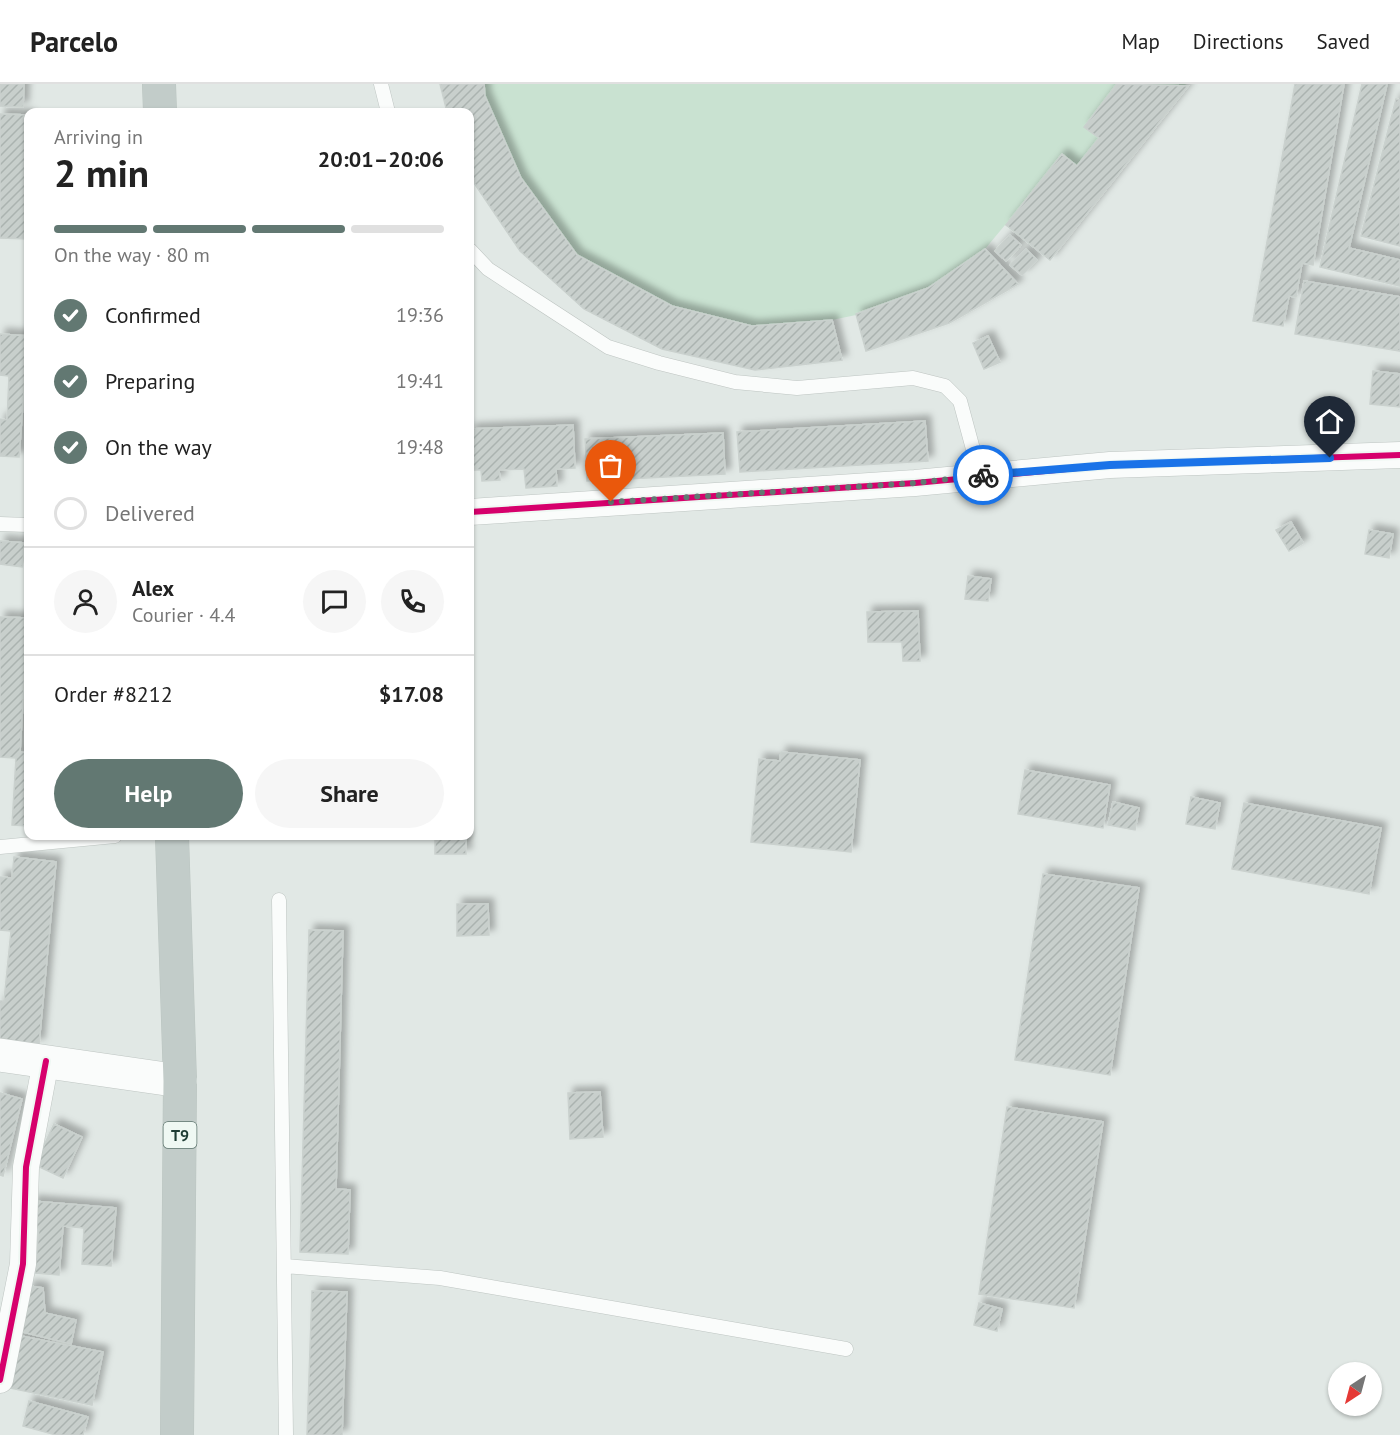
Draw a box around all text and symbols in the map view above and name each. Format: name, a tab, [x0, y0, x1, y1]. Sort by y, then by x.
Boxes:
text: Parcelo	[30, 23, 118, 60]
text: Map	[1121, 28, 1160, 55]
text: Directions	[1193, 28, 1284, 55]
text: Saved	[1317, 28, 1370, 55]
text: Arriving in	[54, 124, 143, 150]
text: 20:01–20:06	[318, 145, 444, 173]
text: 2 min	[54, 147, 149, 198]
text: On the way · 80 m	[54, 242, 210, 268]
icon: check	[54, 299, 87, 332]
text: Confirmed	[105, 301, 201, 329]
text: 19:36	[396, 302, 444, 328]
icon: check	[54, 365, 87, 398]
text: Preparing	[105, 367, 195, 395]
text: 19:41	[396, 368, 444, 394]
pin	[1304, 396, 1355, 458]
icon: home	[1313, 405, 1346, 438]
icon: check	[54, 431, 87, 464]
text: On the way	[105, 433, 212, 461]
text: 19:48	[396, 434, 444, 460]
pin	[585, 440, 636, 502]
courier	[953, 445, 1013, 505]
icon: bag	[594, 449, 627, 482]
icon: bike	[967, 459, 1000, 492]
text: Delivered	[105, 499, 195, 527]
button: person	[54, 570, 117, 633]
button: chat	[303, 570, 366, 633]
button: phone	[381, 570, 444, 633]
text: Alex	[132, 574, 174, 602]
text: Courier · 4.4	[132, 602, 235, 628]
text: Order #8212	[54, 680, 173, 708]
text: $17.08	[379, 680, 444, 708]
button: Help	[54, 759, 243, 828]
button: Share	[255, 759, 444, 828]
road number: T9	[164, 1122, 196, 1148]
north arrow	[1328, 1362, 1382, 1416]
map controls	[1328, 1362, 1382, 1416]

